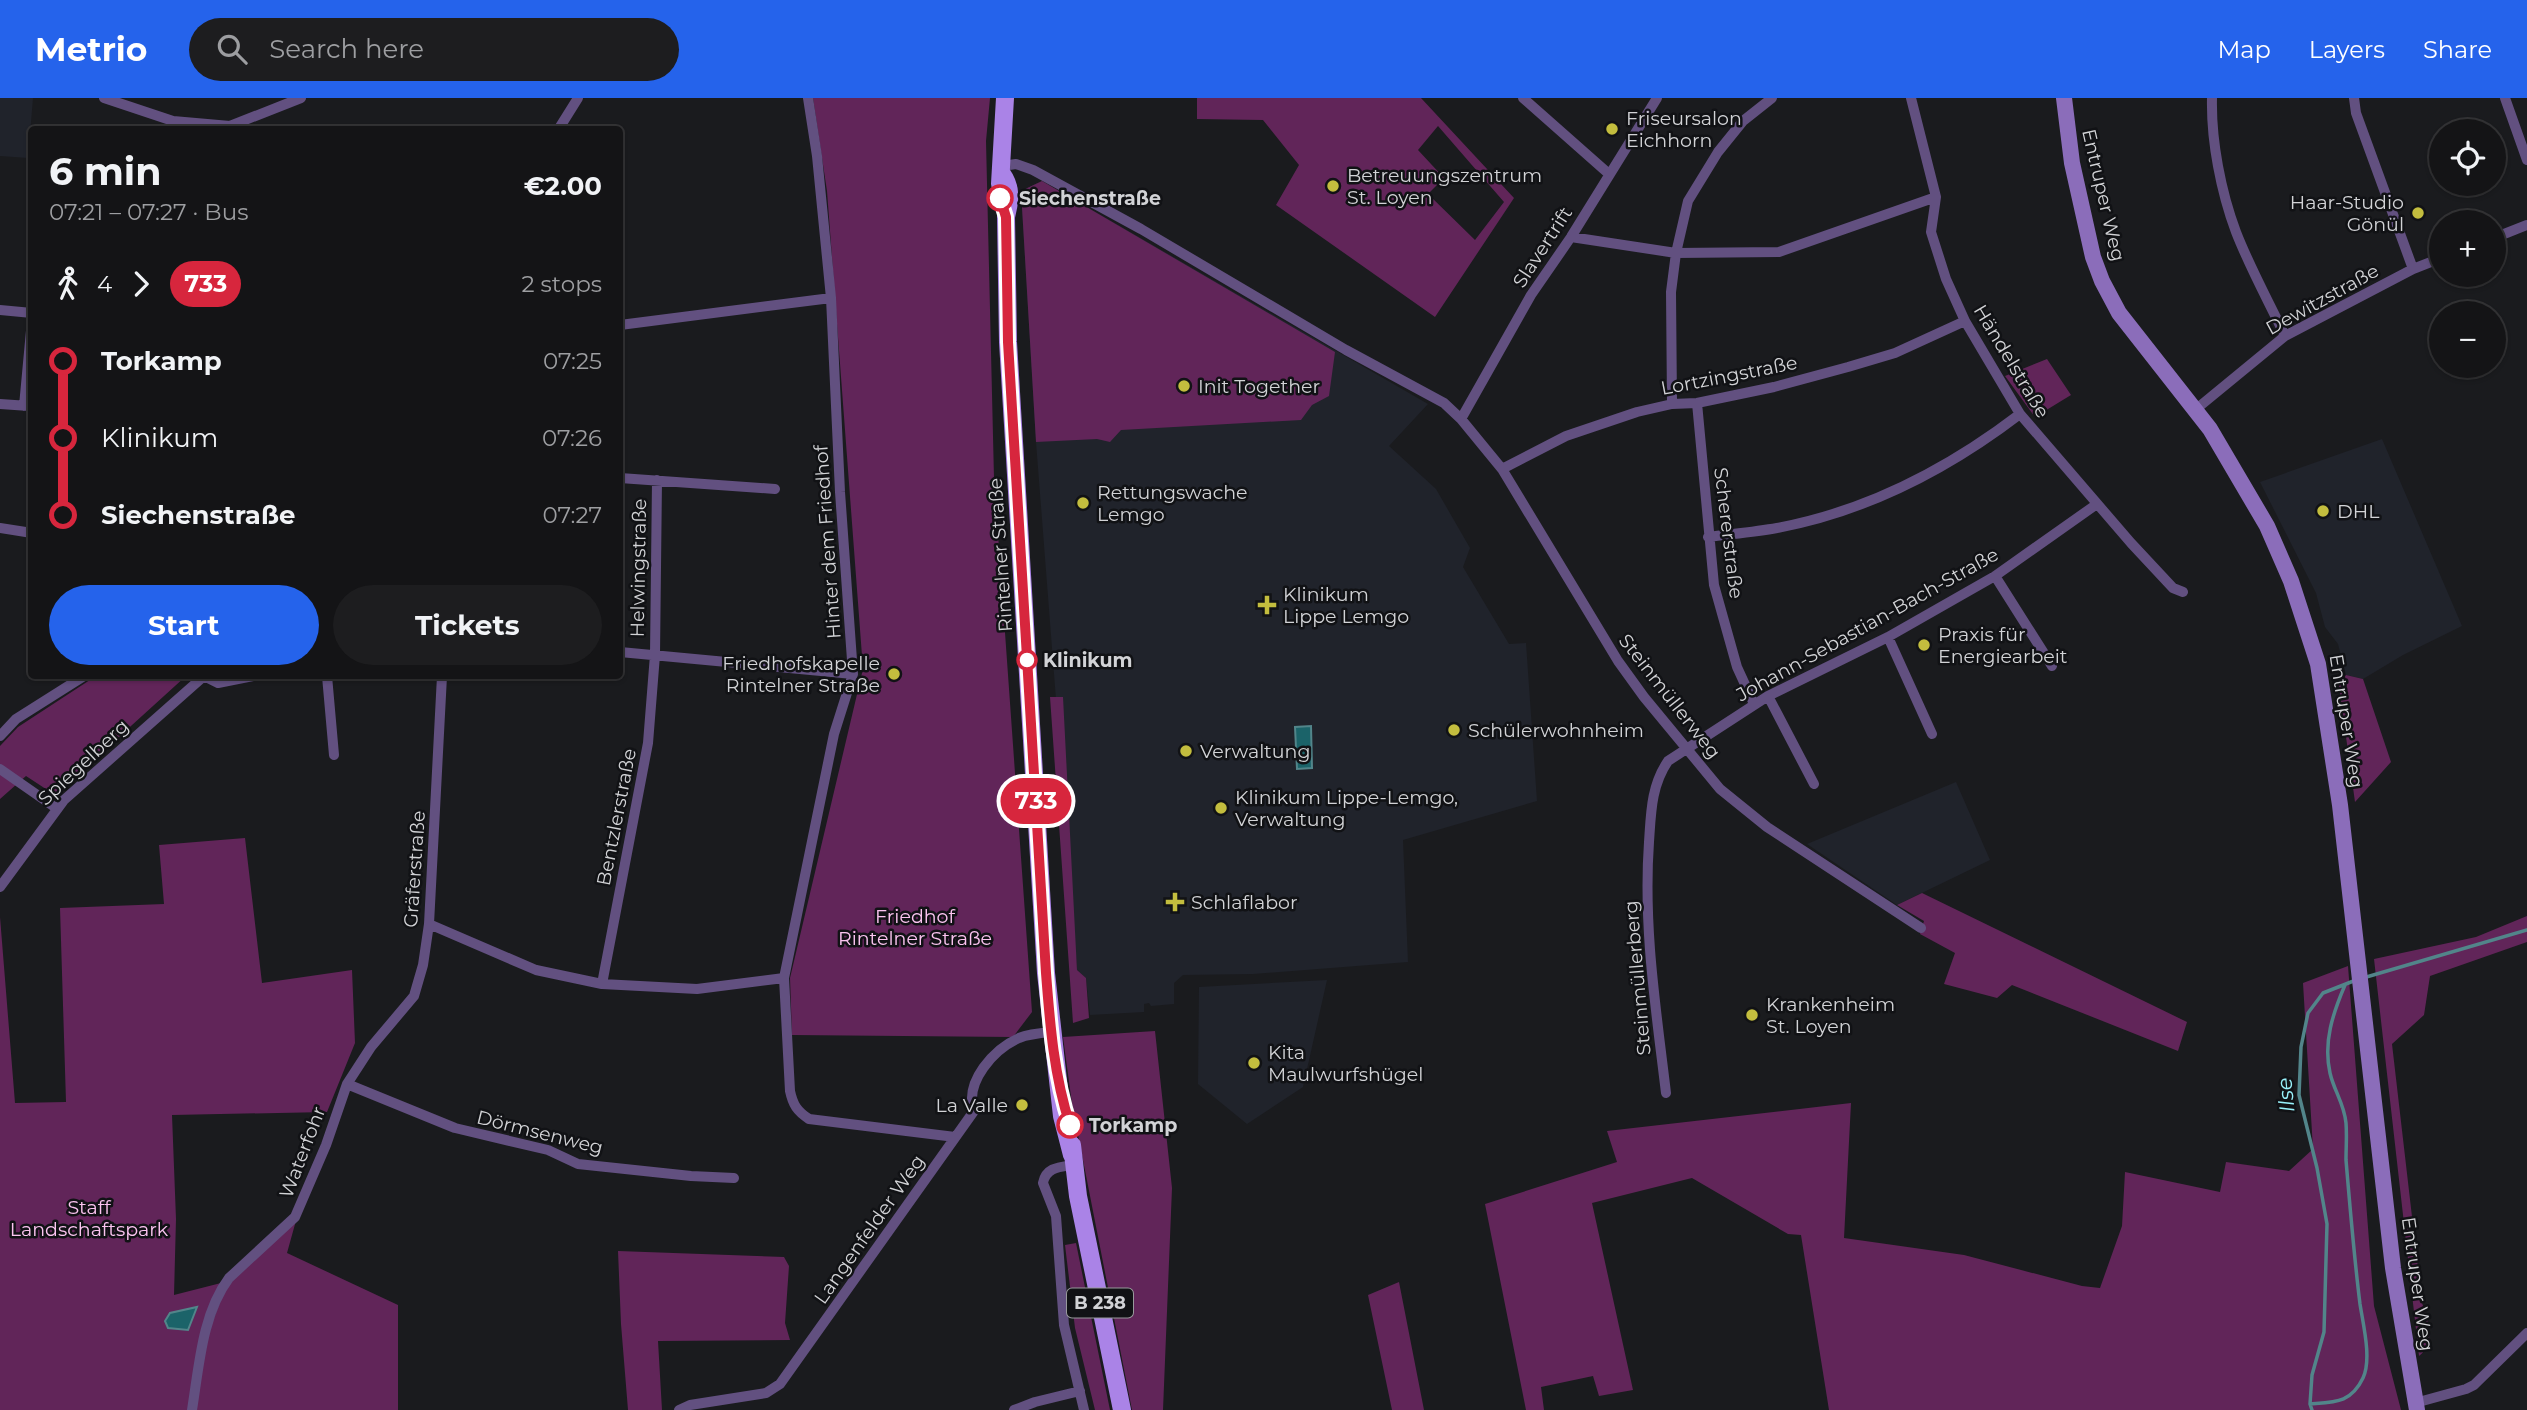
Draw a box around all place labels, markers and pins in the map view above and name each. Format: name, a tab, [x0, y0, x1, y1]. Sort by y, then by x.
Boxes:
place label: Friseursalon Eichhorn	[1626, 107, 1742, 152]
marker: Friseursalon Eichhorn	[1604, 121, 1620, 137]
place label: Betreuungszentrum St. Loyen	[1347, 164, 1542, 209]
marker: Betreuungszentrum St. Loyen	[1325, 178, 1341, 194]
marker: Siechenstraße	[987, 185, 1013, 211]
place label: Siechenstraße	[1019, 187, 1161, 210]
place label: Haar-Studio Gönül	[2290, 191, 2404, 236]
marker: Haar-Studio Gönül	[2410, 205, 2426, 221]
place label: Init Together	[1198, 375, 1320, 398]
marker: Init Together	[1176, 378, 1192, 394]
place label: Rettungswache Lemgo	[1097, 481, 1248, 526]
marker: Rettungswache Lemgo	[1075, 495, 1091, 511]
place label: DHL	[2337, 500, 2380, 523]
marker: DHL	[2315, 503, 2331, 519]
place label: Klinikum Lippe Lemgo	[1283, 583, 1409, 628]
marker: Klinikum Lippe Lemgo	[1257, 595, 1277, 615]
place label: Praxis für Energiearbeit	[1938, 623, 2068, 668]
marker: Praxis für Energiearbeit	[1916, 637, 1932, 653]
place label: Klinikum	[1043, 649, 1133, 672]
marker: Klinikum	[1017, 650, 1037, 670]
place label: Friedhofskapelle Rintelner Straße	[722, 652, 880, 697]
marker: Friedhofskapelle Rintelner Straße	[886, 666, 902, 682]
place label: Schülerwohnheim	[1468, 719, 1644, 742]
marker: Schülerwohnheim	[1446, 722, 1462, 738]
place label: Verwaltung	[1200, 740, 1310, 763]
marker: Verwaltung	[1178, 743, 1194, 759]
place label: Klinikum Lippe-Lemgo, Verwaltung	[1235, 786, 1458, 831]
marker: Klinikum Lippe-Lemgo, Verwaltung	[1213, 800, 1229, 816]
place label: Schlaflabor	[1191, 891, 1298, 914]
marker: Schlaflabor	[1165, 892, 1185, 912]
place label: Krankenheim St. Loyen	[1766, 993, 1895, 1038]
marker: Krankenheim St. Loyen	[1744, 1007, 1760, 1023]
place label: Kita Maulwurfshügel	[1268, 1041, 1423, 1086]
marker: Kita Maulwurfshügel	[1246, 1055, 1262, 1071]
place label: La Valle	[935, 1094, 1008, 1117]
marker: La Valle	[1014, 1097, 1030, 1113]
marker: Torkamp	[1057, 1112, 1083, 1138]
place label: Torkamp	[1089, 1114, 1177, 1137]

